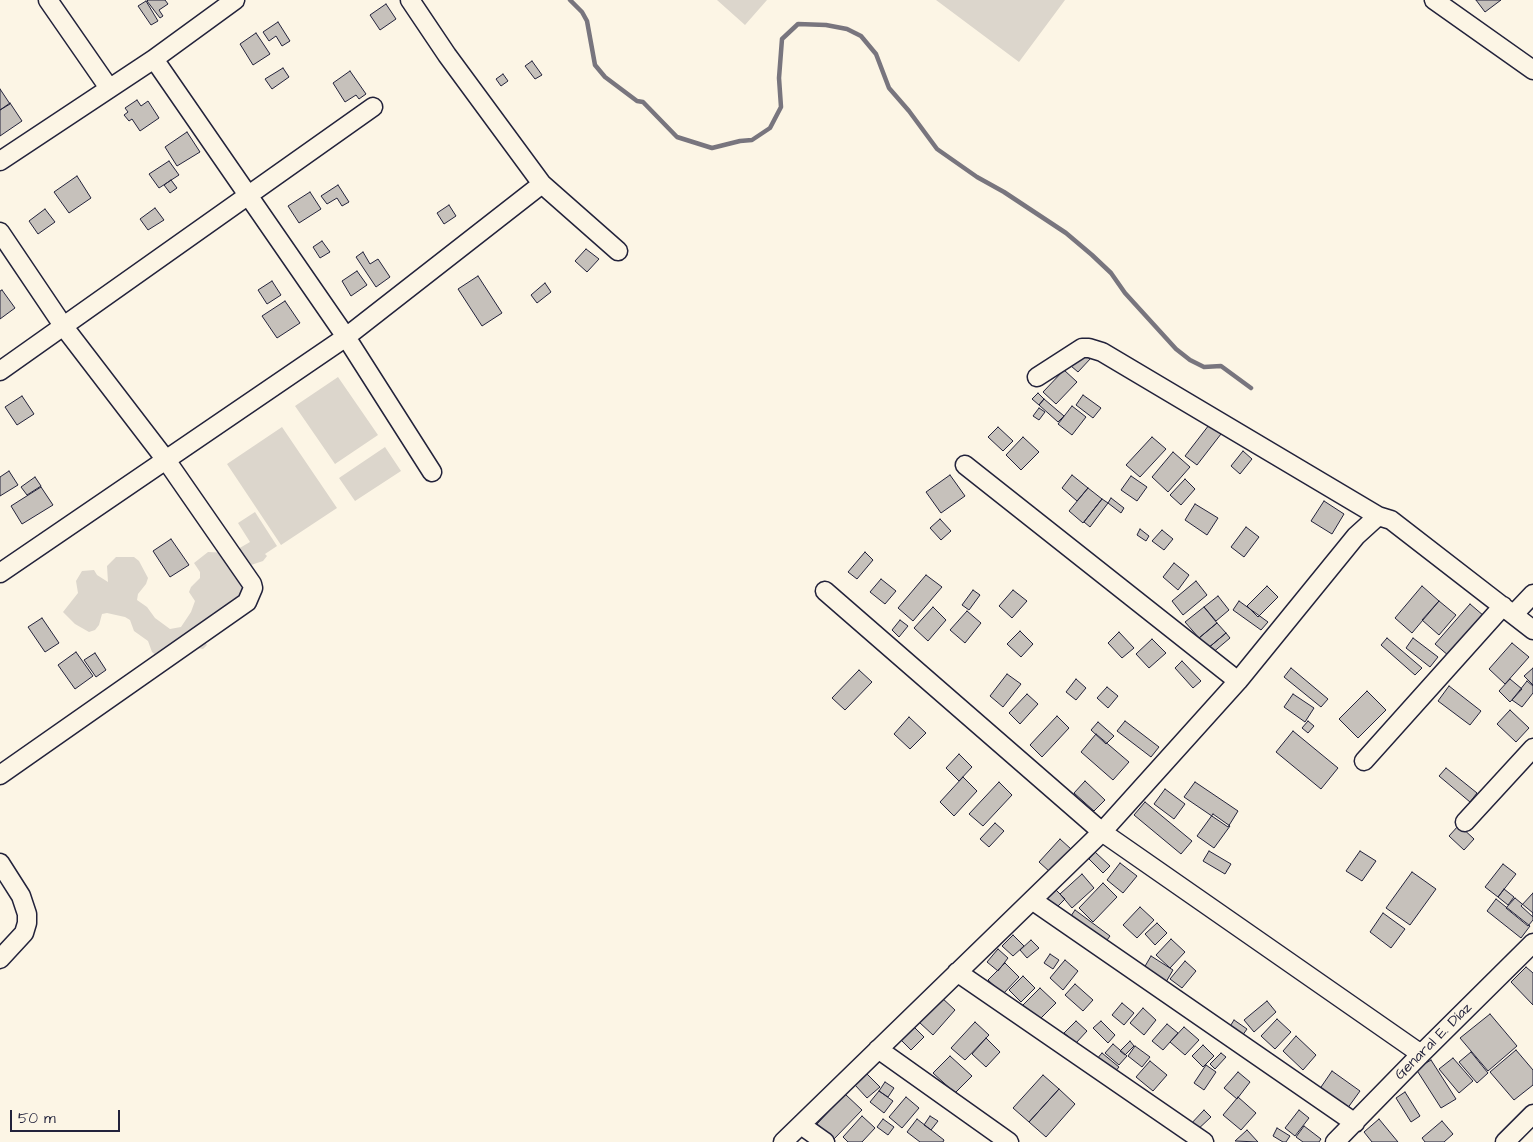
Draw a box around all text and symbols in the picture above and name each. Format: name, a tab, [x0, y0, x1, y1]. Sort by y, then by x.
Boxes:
street label: Genaral E. Díaz	[1392, 1000, 1476, 1084]
scale bar	[12, 1100, 122, 1132]
text: 50 m	[18, 1108, 56, 1129]

